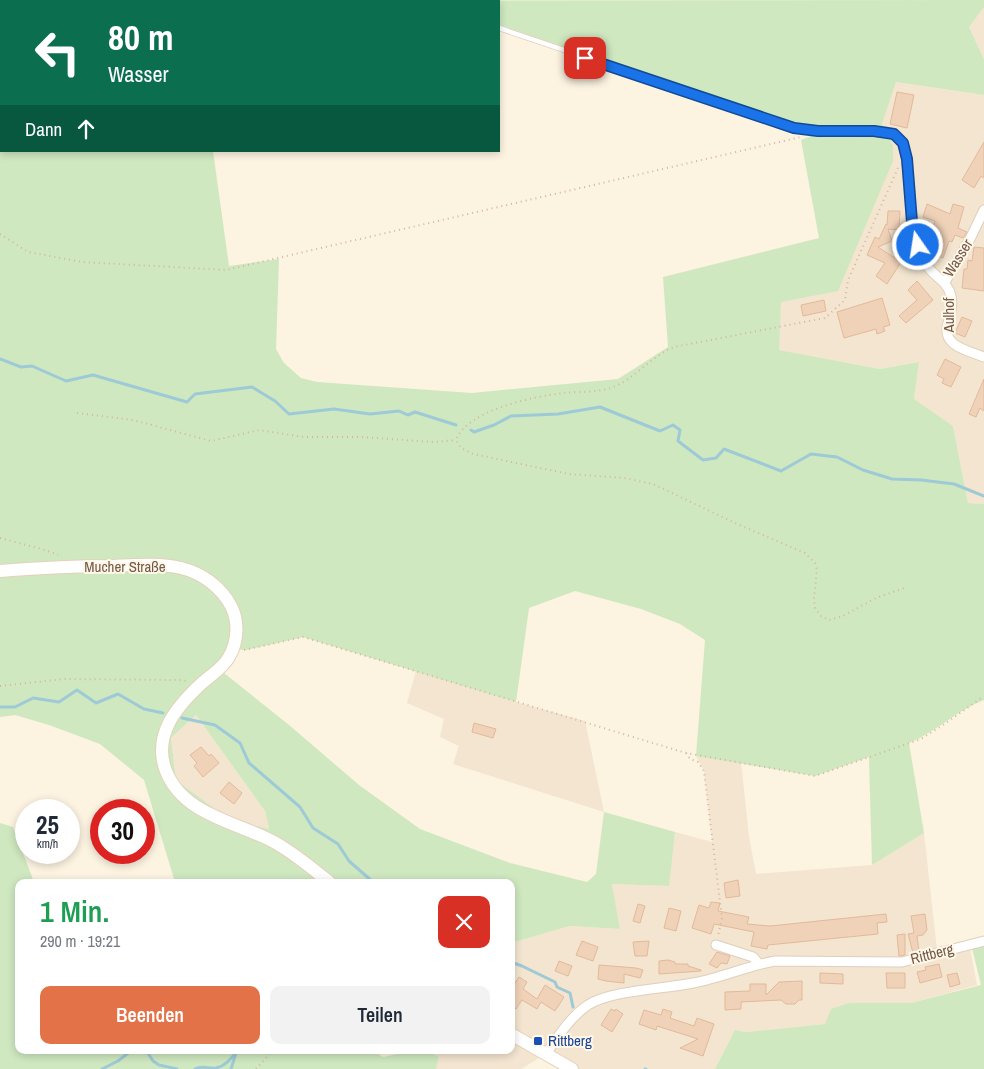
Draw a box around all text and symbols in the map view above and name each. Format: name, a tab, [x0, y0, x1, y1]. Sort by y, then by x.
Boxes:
text: 80 m	[108, 14, 173, 61]
icon: left	[25, 20, 90, 85]
pin	[564, 37, 606, 79]
icon: arrive	[571, 44, 599, 72]
text: Wasser	[108, 59, 168, 89]
icon: ahead	[72, 115, 100, 143]
text: Dann	[25, 116, 62, 142]
position arrow	[891, 218, 943, 270]
street label: Wasser	[938, 235, 977, 281]
street label: Aulhof	[938, 297, 959, 333]
street label: Mucher Straße	[84, 556, 166, 577]
speed limit sign: 30	[90, 799, 155, 864]
text: 25	[36, 808, 59, 842]
text: km/h	[37, 836, 58, 852]
text: 1 Min.	[40, 891, 109, 931]
button: close	[438, 896, 490, 948]
text: 290 m · 19:21	[40, 930, 120, 952]
street label: Rittberg	[908, 938, 956, 969]
button: Beenden	[40, 986, 260, 1044]
button: Teilen	[270, 986, 490, 1044]
place label: Rittberg	[548, 1030, 592, 1051]
marker: Rittberg	[532, 1035, 544, 1047]

